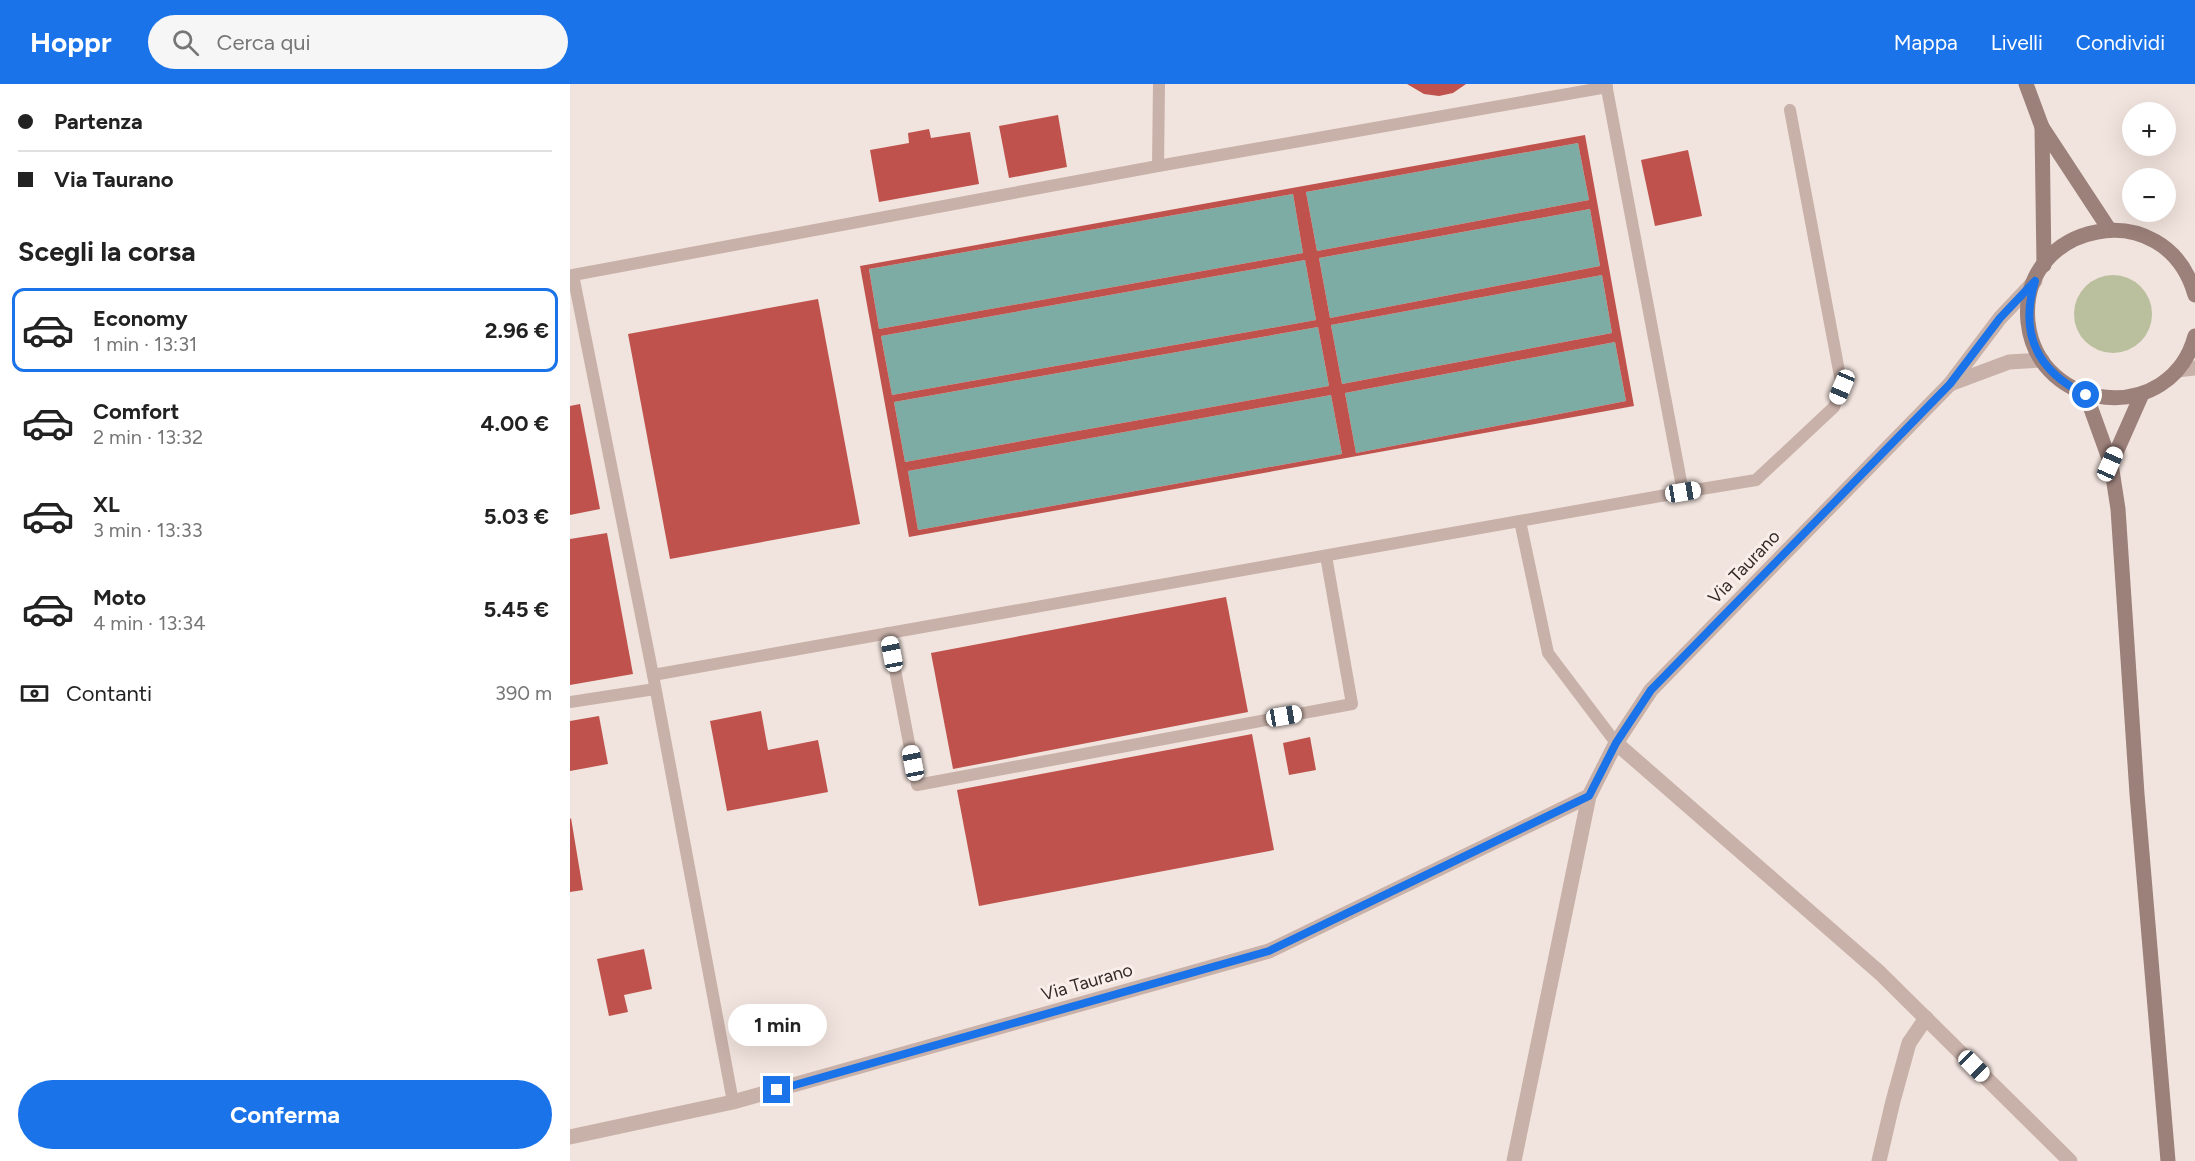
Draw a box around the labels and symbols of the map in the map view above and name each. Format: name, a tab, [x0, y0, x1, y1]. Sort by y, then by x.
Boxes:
car	[1827, 367, 1857, 407]
route start	[2072, 381, 2099, 408]
car	[2094, 444, 2126, 484]
car	[1664, 480, 1702, 504]
street label: Via Taurano	[1703, 526, 1785, 608]
car	[880, 635, 904, 673]
car	[1265, 704, 1303, 728]
car	[901, 744, 925, 782]
street label: Via Taurano	[1039, 958, 1135, 1006]
callout: 1 min	[728, 1003, 826, 1045]
car	[1955, 1047, 1993, 1085]
route end	[763, 1076, 790, 1103]

